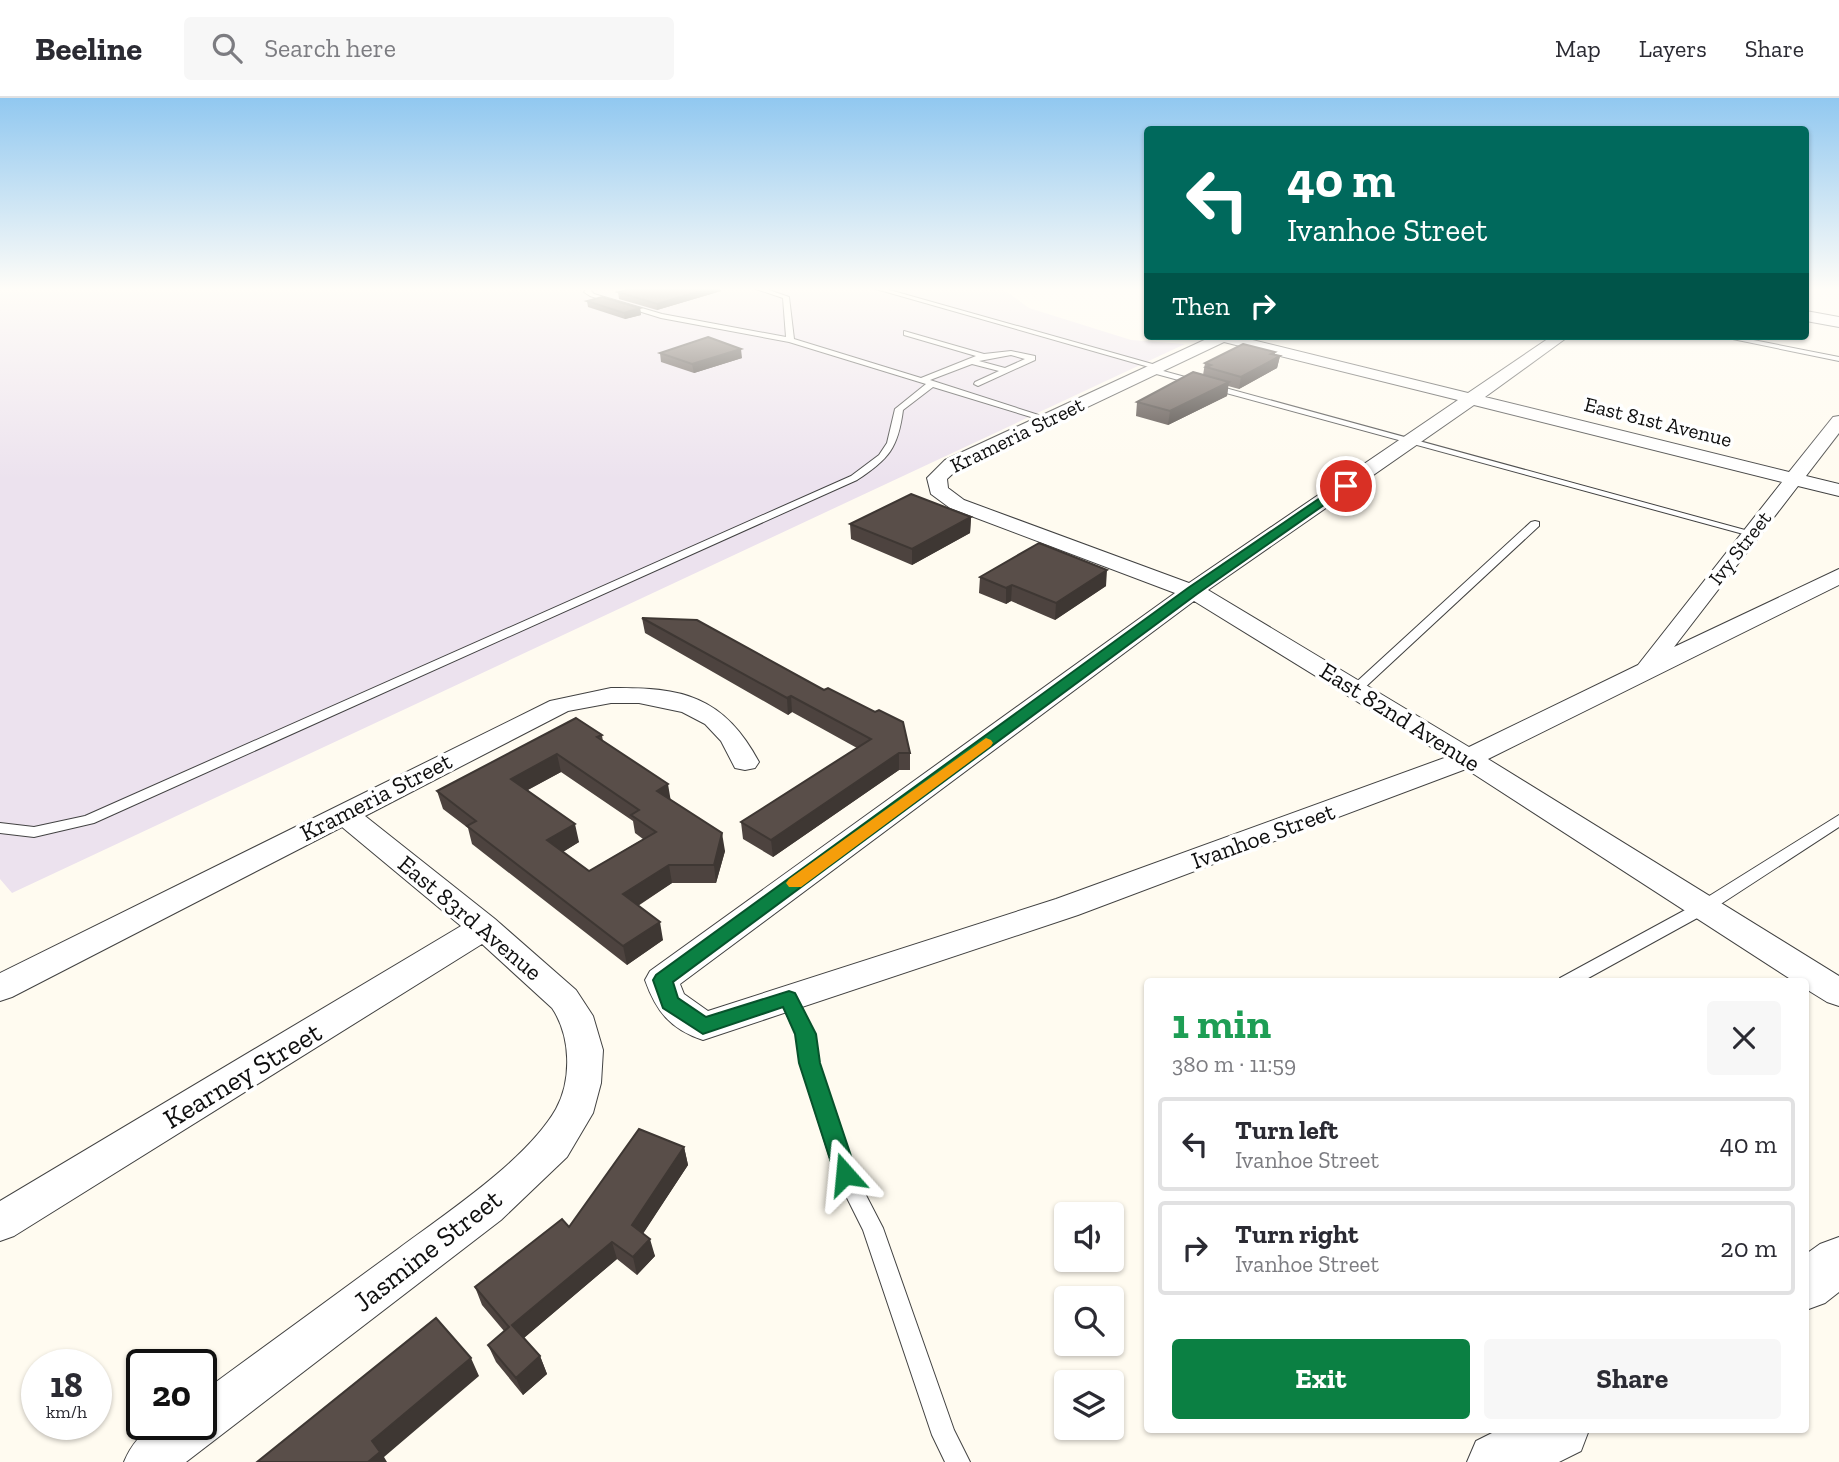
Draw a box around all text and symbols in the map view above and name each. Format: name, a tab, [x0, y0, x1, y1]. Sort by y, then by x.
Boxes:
search box	[184, 17, 674, 80]
text: Beeline	[35, 29, 142, 68]
icon: search	[208, 29, 246, 67]
text: Search here	[264, 32, 396, 64]
text: Map	[1555, 34, 1601, 63]
text: Layers	[1639, 34, 1707, 63]
text: Share	[1745, 34, 1804, 63]
text: 40 m	[1287, 151, 1395, 210]
icon: left	[1172, 154, 1263, 245]
text: Ivanhoe Street	[1287, 211, 1487, 249]
icon: right	[1244, 287, 1282, 325]
text: Then	[1172, 290, 1230, 322]
street label: Krameria Street	[946, 391, 1088, 478]
street label: East 81st Avenue	[1582, 391, 1735, 452]
pin	[1316, 456, 1376, 516]
icon: arrive	[1327, 467, 1365, 505]
street label: Ivy Street	[1703, 506, 1776, 590]
street label: East 82nd Avenue	[1315, 656, 1486, 778]
street label: Krameria Street	[295, 746, 456, 847]
street label: Ivanhoe Street	[1187, 796, 1338, 875]
street label: East 83rd Avenue	[392, 849, 548, 986]
text: 1 min	[1172, 998, 1271, 1049]
button: close	[1707, 1001, 1781, 1075]
street label: Kearney Street	[157, 1015, 328, 1135]
text: 380 m · 11:59	[1172, 1050, 1296, 1078]
text: Turn left	[1235, 1114, 1338, 1146]
icon: left	[1176, 1125, 1214, 1163]
text: 40 m	[1720, 1128, 1777, 1160]
position arrow	[808, 1137, 882, 1211]
text: Ivanhoe Street	[1235, 1146, 1379, 1174]
street label: Jasmine Street	[347, 1182, 509, 1319]
map controls	[1054, 1202, 1124, 1440]
button: sound	[1054, 1202, 1124, 1272]
text: Turn right	[1235, 1218, 1358, 1250]
icon: right	[1176, 1229, 1214, 1267]
text: 20 m	[1720, 1232, 1777, 1264]
text: Ivanhoe Street	[1235, 1250, 1379, 1278]
button: search	[1054, 1286, 1124, 1356]
button: Exit	[1172, 1339, 1470, 1419]
button: Share	[1484, 1339, 1781, 1419]
speed limit sign: 20	[126, 1349, 217, 1440]
text: 18	[50, 1364, 83, 1406]
button: layers	[1054, 1370, 1124, 1440]
text: km/h	[46, 1401, 87, 1423]

